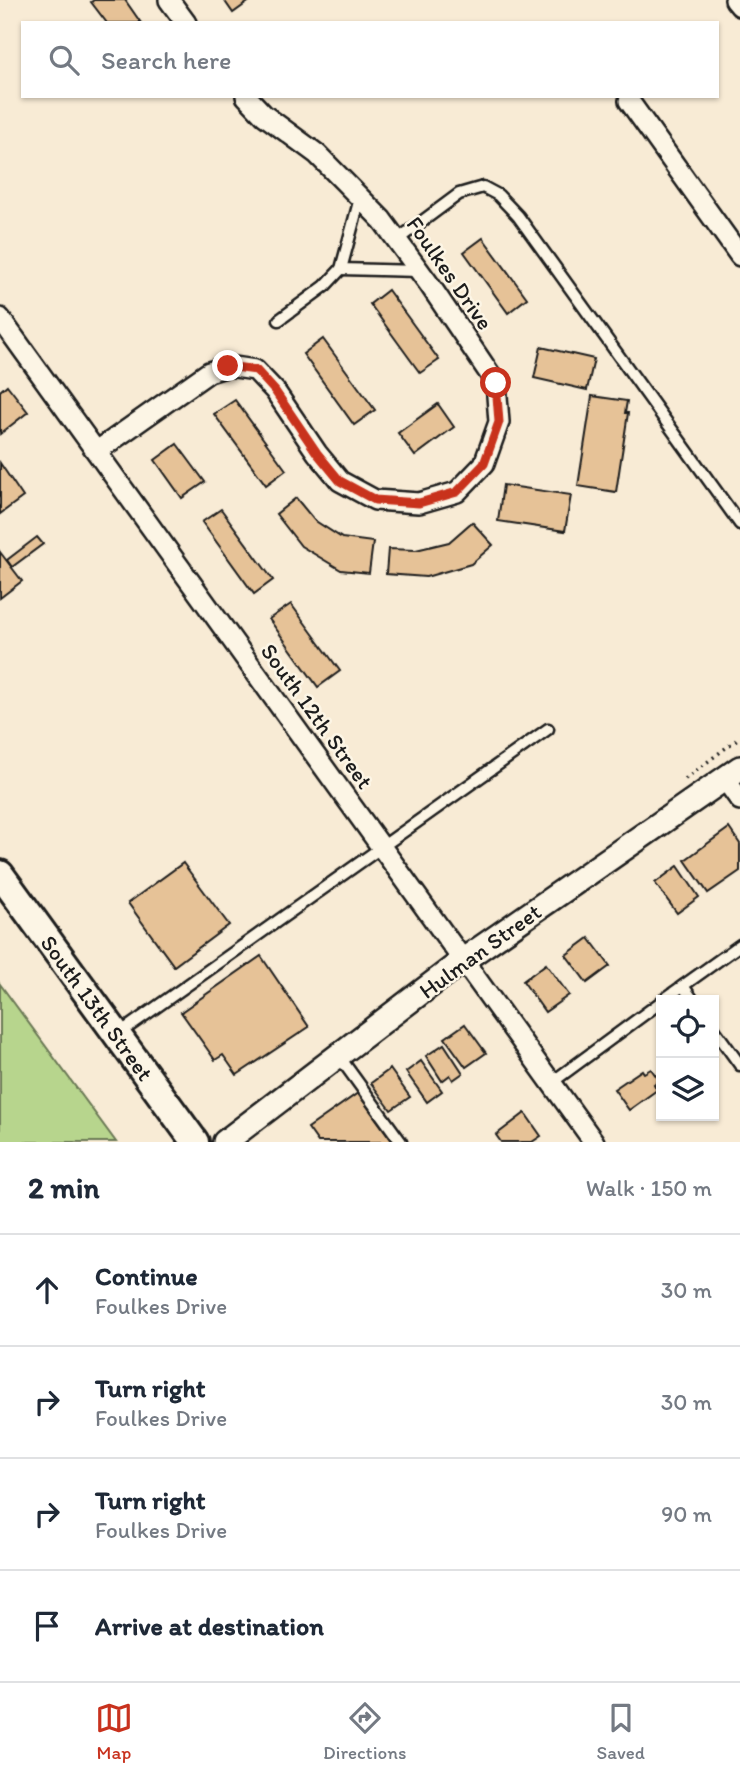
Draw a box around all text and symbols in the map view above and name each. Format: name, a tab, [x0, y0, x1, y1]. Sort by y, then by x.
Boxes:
search box	[21, 21, 719, 98]
icon: search	[45, 41, 83, 79]
text: Search here	[101, 44, 231, 76]
street label: Foulkes Drive	[401, 211, 499, 335]
route end	[212, 350, 243, 381]
route start	[480, 367, 511, 398]
street label: South 12th Street	[255, 638, 379, 794]
street label: Hulman Street	[413, 897, 547, 1005]
street label: South 13th Street	[35, 930, 159, 1086]
map controls	[656, 995, 719, 1121]
button: locate	[656, 995, 719, 1058]
button: layers	[656, 1058, 719, 1121]
text: 2 min	[28, 1169, 99, 1206]
text: Walk · 150 m	[586, 1174, 712, 1202]
text: Continue	[95, 1260, 198, 1292]
icon: ahead	[28, 1271, 66, 1309]
text: 30 m	[661, 1276, 712, 1304]
text: Foulkes Drive	[95, 1292, 227, 1320]
text: Turn right	[95, 1372, 206, 1404]
icon: right	[28, 1383, 66, 1421]
text: 30 m	[661, 1388, 712, 1416]
text: Foulkes Drive	[95, 1404, 227, 1432]
text: Turn right	[95, 1484, 206, 1516]
icon: right	[28, 1495, 66, 1533]
text: 90 m	[661, 1500, 712, 1528]
text: Foulkes Drive	[95, 1516, 227, 1544]
icon: arrive	[28, 1607, 66, 1645]
text: Arrive at destination	[95, 1610, 324, 1642]
tab: Map	[95, 1699, 133, 1764]
tab: Directions	[323, 1699, 407, 1764]
tab: Saved	[597, 1699, 645, 1764]

